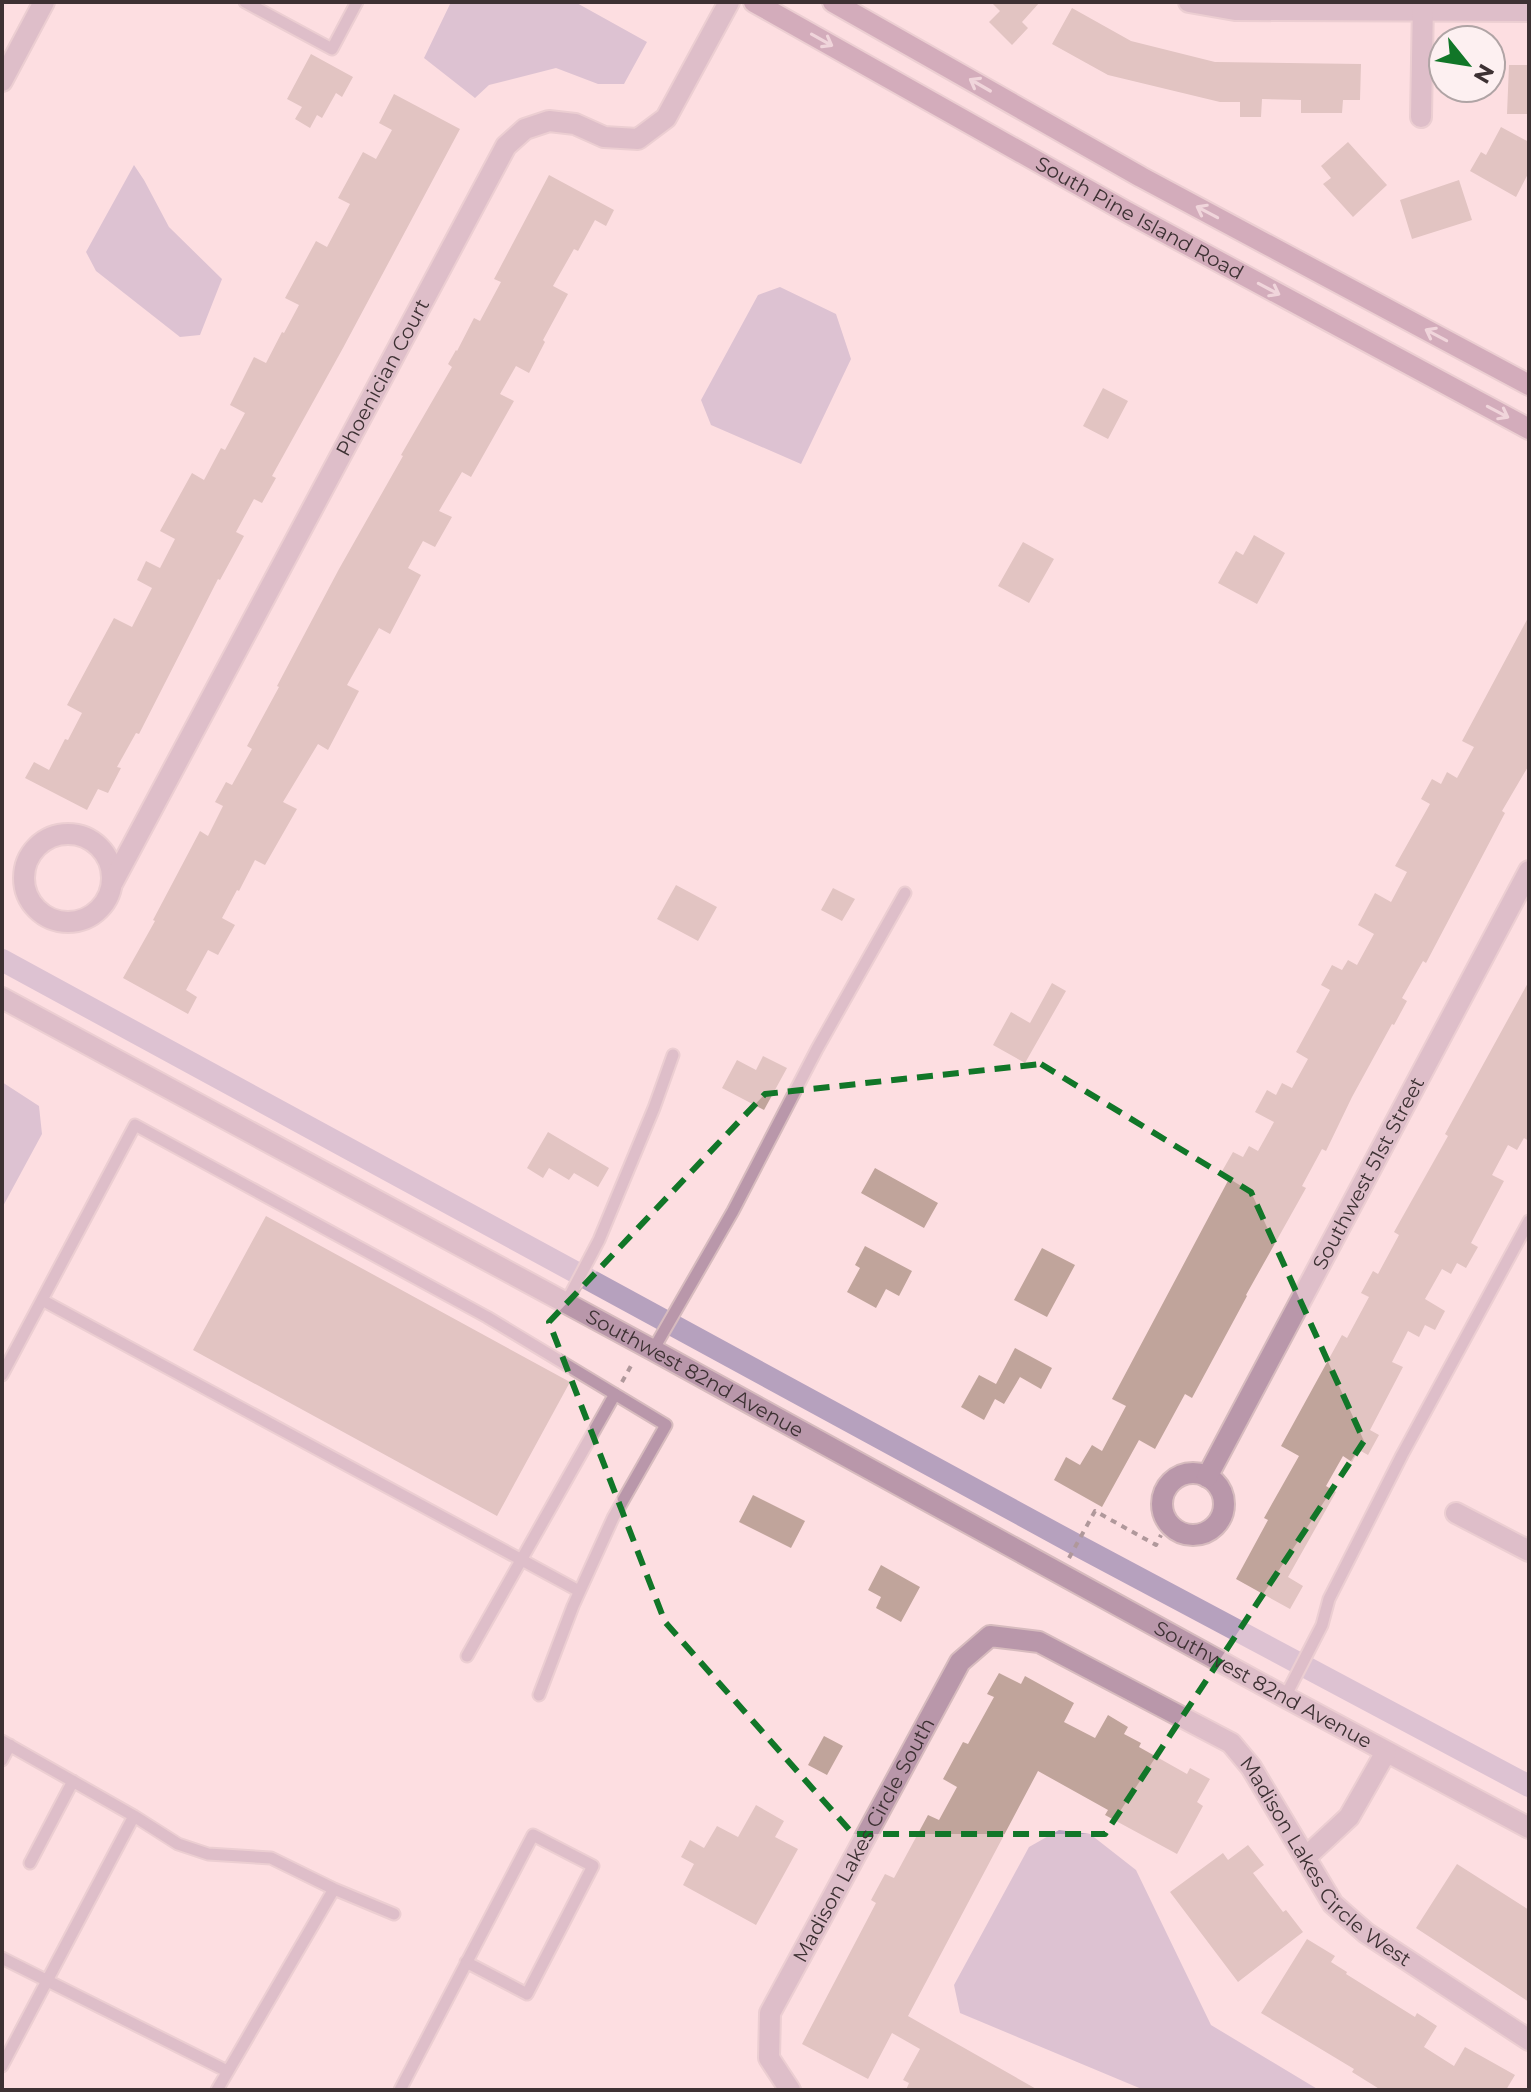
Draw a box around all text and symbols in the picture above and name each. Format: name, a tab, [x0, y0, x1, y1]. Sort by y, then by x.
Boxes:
north arrow	[1427, 24, 1507, 104]
one-way arrow	[810, 32, 833, 48]
text: N	[1468, 59, 1500, 88]
one-way arrow	[969, 77, 992, 93]
street label: South Pine Island Road	[1031, 151, 1248, 285]
one-way arrow	[1195, 204, 1219, 219]
one-way arrow	[1257, 281, 1281, 297]
street label: Phoenician Court	[331, 295, 434, 460]
one-way arrow	[1424, 327, 1448, 342]
one-way arrow	[1486, 405, 1510, 420]
street label: Southwest 51st Street	[1307, 1073, 1429, 1274]
street label: Southwest 82nd Avenue	[582, 1304, 808, 1442]
street label: Southwest 82nd Avenue	[1150, 1616, 1376, 1753]
street label: Madison Lakes Circle South	[788, 1714, 940, 1966]
street label: Madison Lakes Circle West	[1235, 1751, 1416, 1971]

